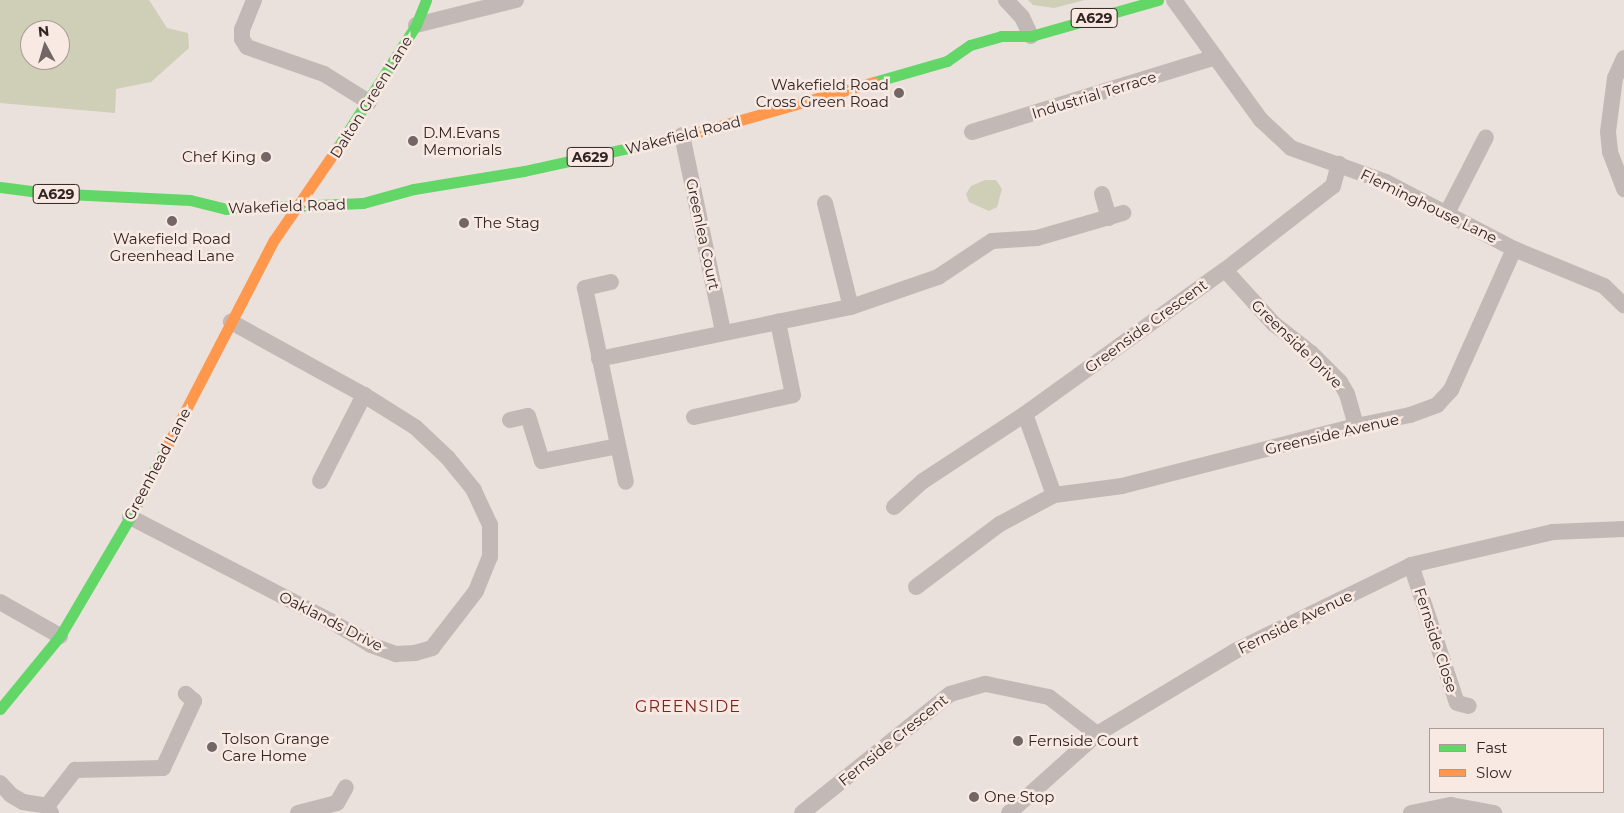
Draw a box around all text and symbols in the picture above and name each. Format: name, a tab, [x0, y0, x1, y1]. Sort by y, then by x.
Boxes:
road number: A629	[1070, 7, 1118, 30]
north arrow	[20, 20, 70, 70]
text: N	[37, 22, 50, 41]
street label: Dalton Green Lane	[326, 32, 416, 162]
street label: Industrial Terrace	[1029, 67, 1159, 123]
place label: Wakefield Road Cross Green Road	[756, 75, 889, 110]
marker: Wakefield Road Cross Green Road	[893, 87, 905, 99]
street label: Wakefield Road	[624, 112, 742, 158]
place label: D.M.Evans Memorials	[423, 123, 502, 158]
marker: D.M.Evans Memorials	[407, 135, 419, 147]
road number: A629	[566, 146, 614, 168]
place label: Chef King	[182, 148, 256, 166]
marker: Chef King	[260, 151, 272, 163]
street label: Fleminghouse Lane	[1358, 165, 1500, 247]
street label: Greenlea Court	[682, 177, 724, 291]
road number: A629	[32, 182, 80, 205]
street label: Wakefield Road	[228, 195, 346, 217]
place label: The Stag	[474, 214, 540, 232]
marker: Wakefield Road Greenhead Lane	[166, 215, 178, 227]
marker: The Stag	[458, 217, 470, 229]
place label: Wakefield Road Greenhead Lane	[110, 229, 234, 264]
street label: Greenside Crescent	[1081, 276, 1211, 376]
street label: Greenside Drive	[1248, 296, 1346, 392]
street label: Greenhead Lane	[120, 405, 194, 523]
street label: Greenside Avenue	[1263, 410, 1401, 458]
street label: Fernside Close	[1411, 585, 1461, 695]
street label: Fernside Avenue	[1235, 586, 1355, 658]
street label: Oaklands Drive	[276, 587, 386, 655]
street label: Fernside Crescent	[835, 690, 951, 790]
district label: GREENSIDE	[634, 697, 742, 717]
legend	[1429, 728, 1604, 793]
place label: Tolson Grange Care Home	[222, 729, 329, 764]
place label: Fernside Court	[1028, 732, 1139, 750]
marker: Fernside Court	[1012, 735, 1024, 747]
text: Fast	[1476, 738, 1507, 757]
marker: Tolson Grange Care Home	[206, 741, 218, 753]
text: Slow	[1476, 763, 1512, 782]
place label: One Stop	[984, 788, 1054, 806]
marker: One Stop	[968, 791, 980, 803]

